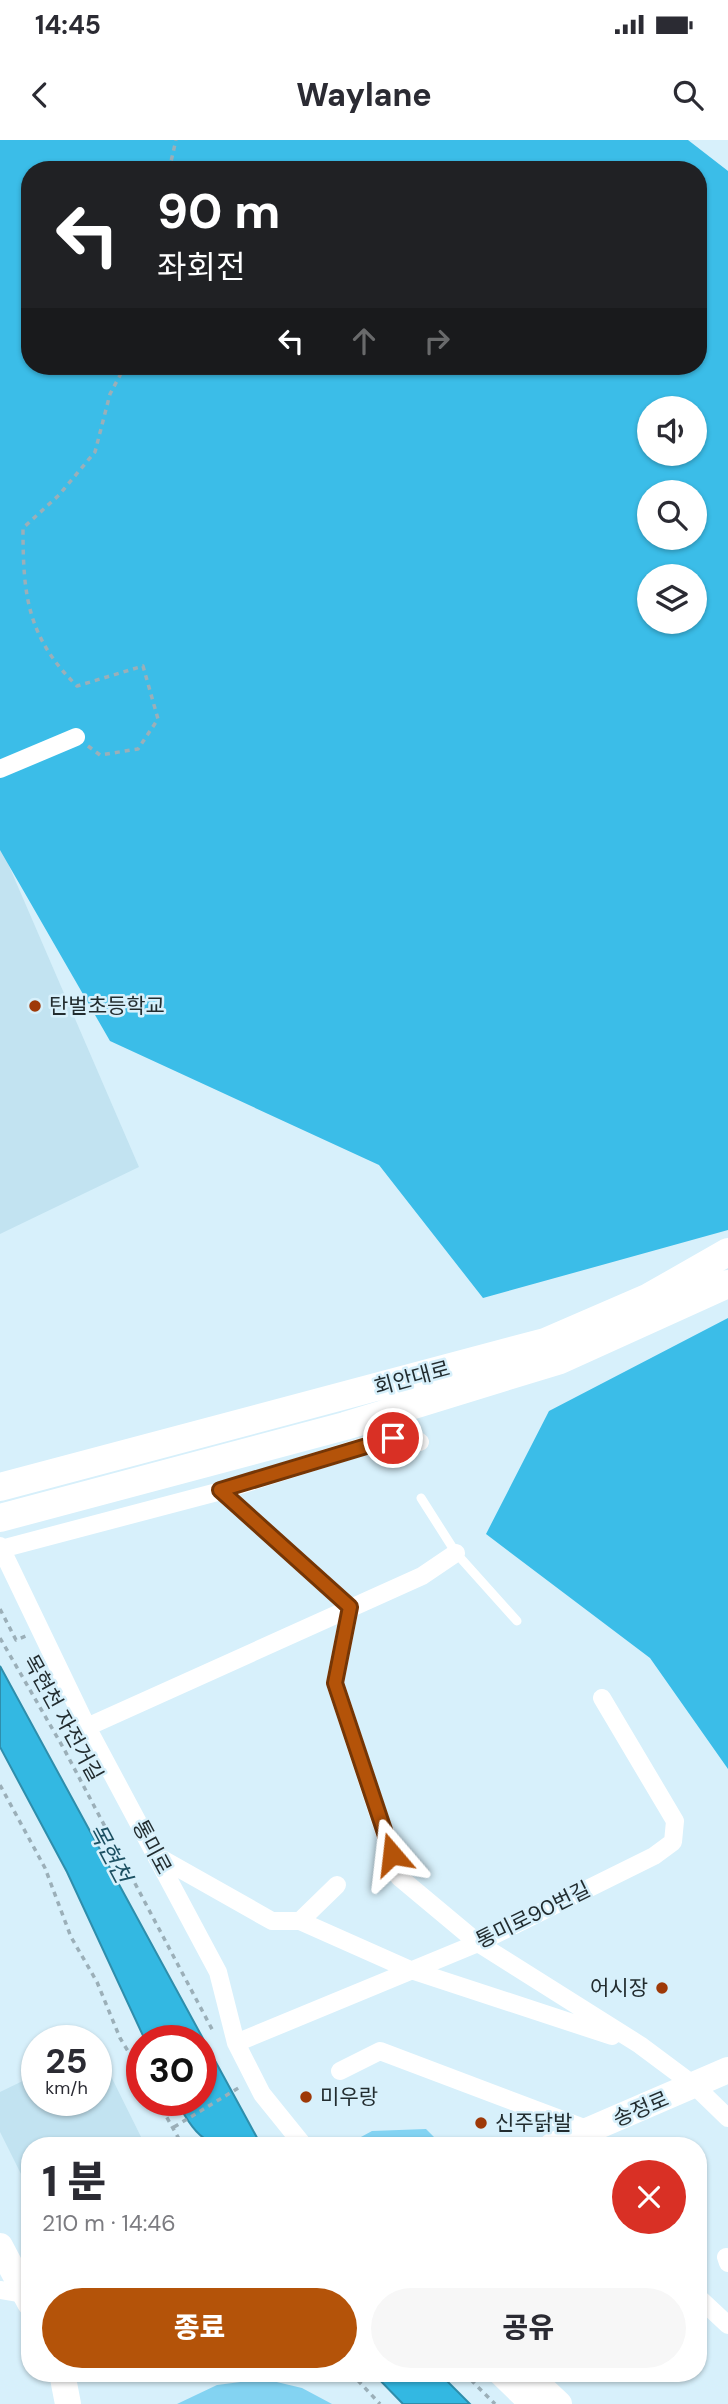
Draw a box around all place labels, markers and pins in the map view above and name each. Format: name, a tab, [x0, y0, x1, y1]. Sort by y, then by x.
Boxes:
place label: 탄벌초등학교	[49, 992, 165, 1020]
marker: 탄벌초등학교	[27, 998, 43, 1014]
pin	[363, 1408, 423, 1468]
place label: 어시장	[590, 1974, 648, 2002]
marker: 어시장	[654, 1980, 670, 1996]
place label: 미우랑	[320, 2083, 378, 2111]
marker: 미우랑	[298, 2089, 314, 2105]
place label: 신주닭발	[495, 2109, 572, 2137]
marker: 신주닭발	[473, 2115, 489, 2131]

